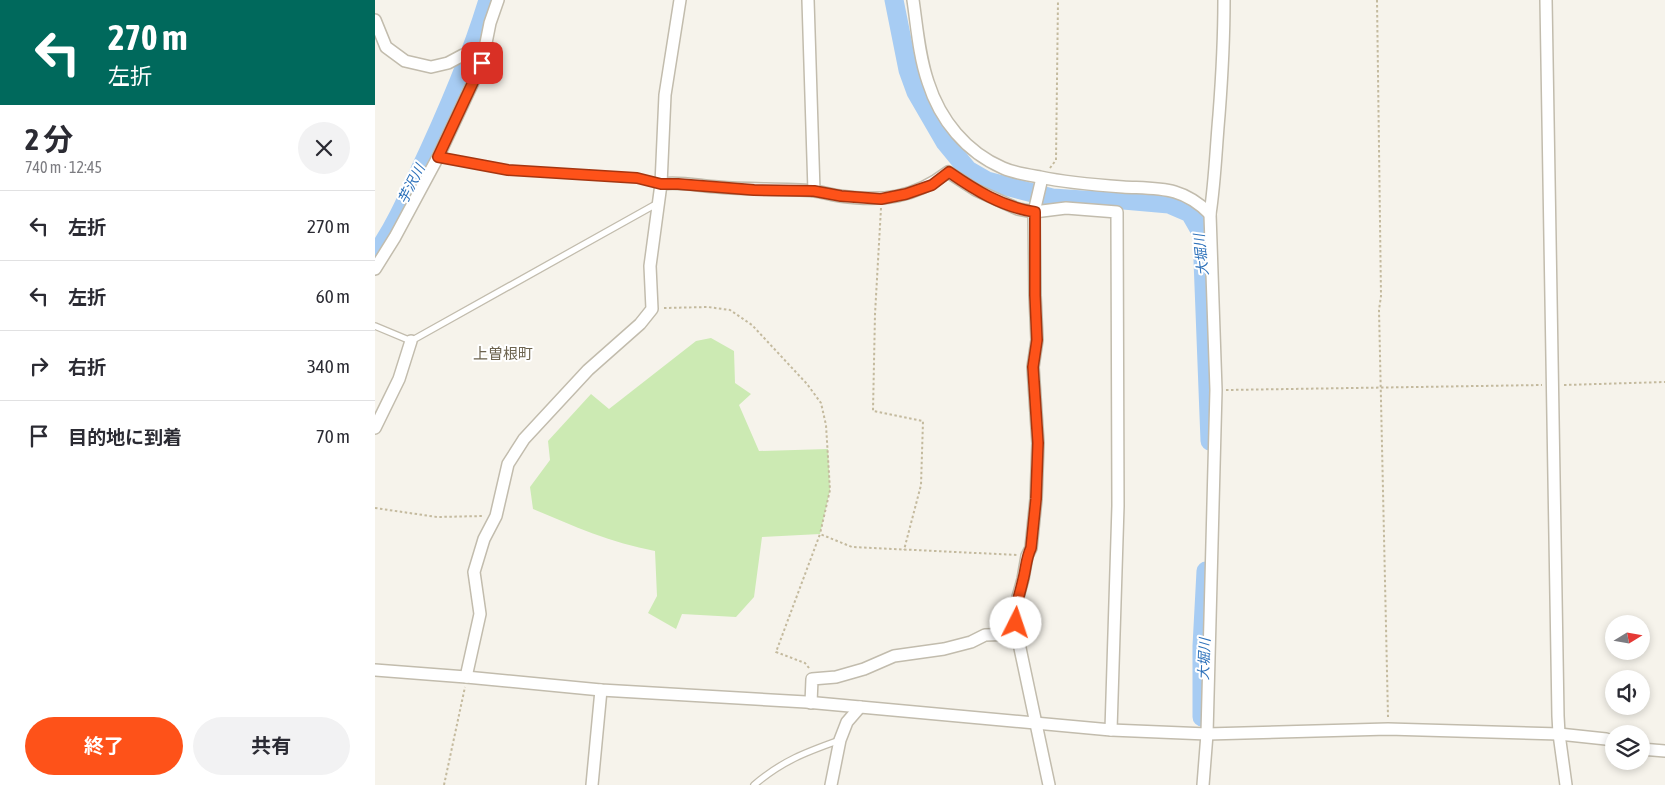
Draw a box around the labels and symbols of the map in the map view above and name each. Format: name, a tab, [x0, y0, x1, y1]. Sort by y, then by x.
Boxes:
pin	[461, 42, 503, 84]
water label: 芋沢川	[394, 160, 429, 206]
water label: 大堀川	[1191, 231, 1211, 277]
district label: 上曽根町	[473, 345, 533, 362]
position arrow	[989, 596, 1041, 648]
north arrow	[1605, 615, 1650, 660]
water label: 大堀川	[1195, 636, 1213, 680]

